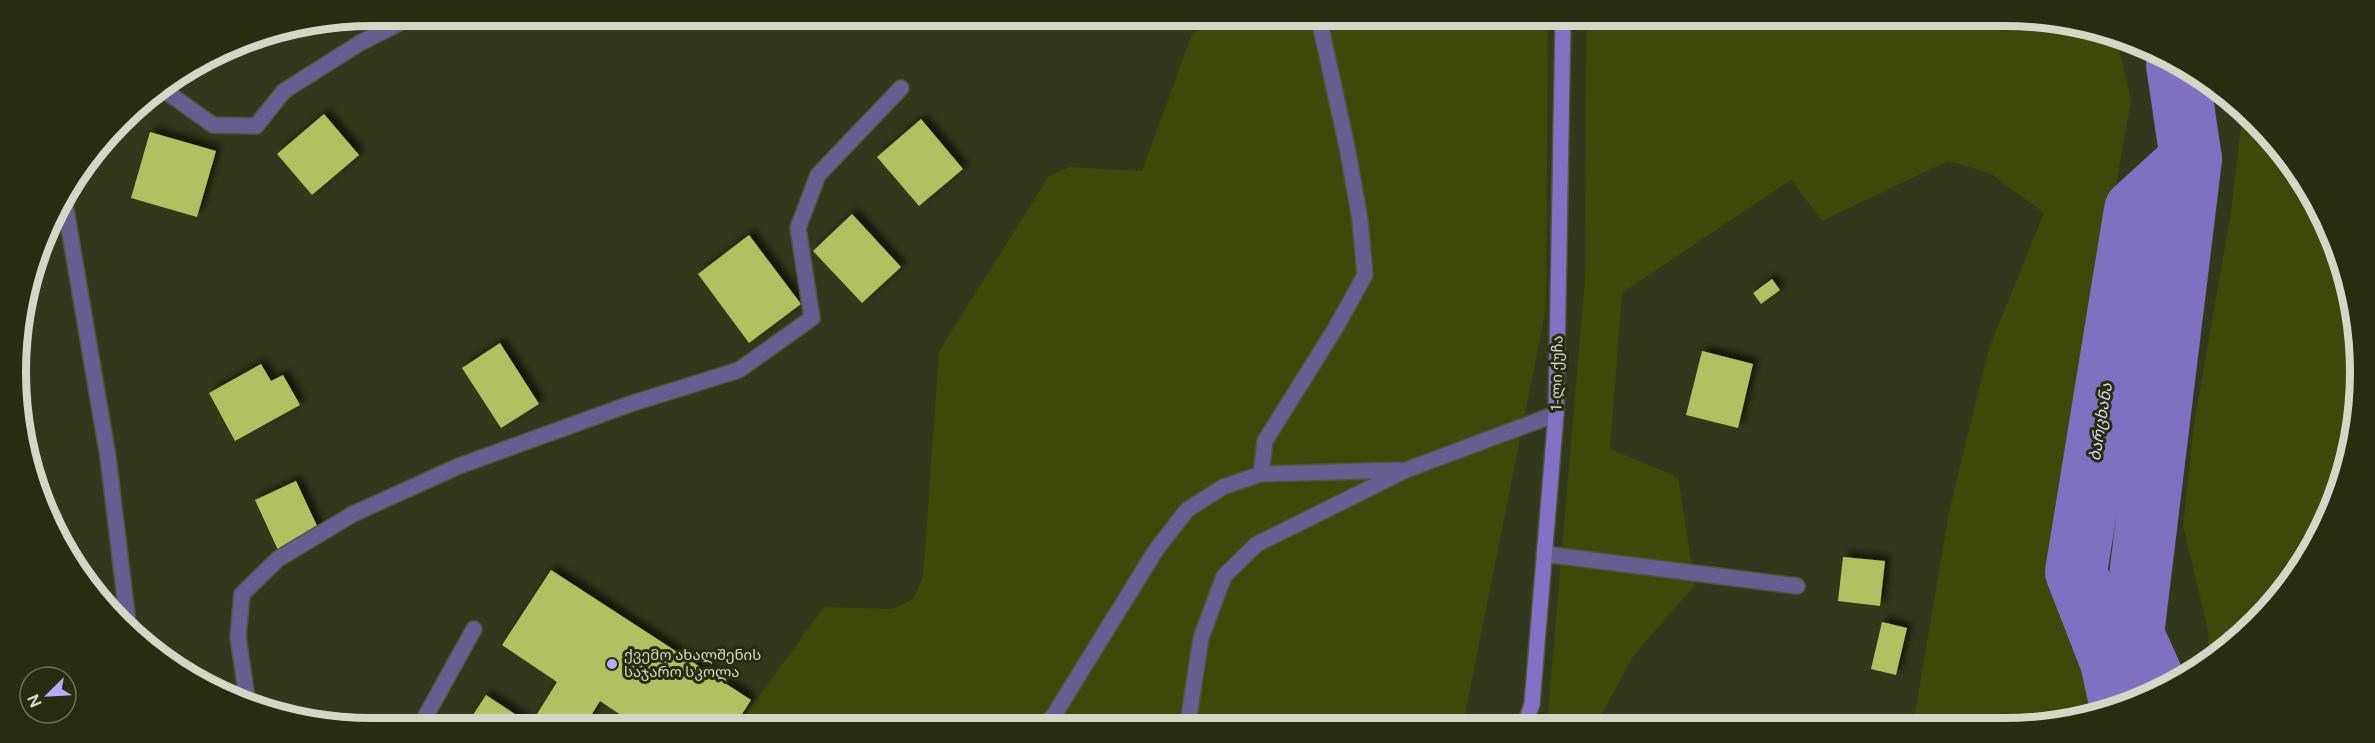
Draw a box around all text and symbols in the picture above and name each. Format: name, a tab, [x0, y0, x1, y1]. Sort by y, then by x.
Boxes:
street label: 1-ლი ქუჩა	[1547, 335, 1567, 411]
water label: ბარცხანა	[2085, 382, 2116, 462]
place label: ქვემო ახალშენის საჯარო სკოლა	[624, 646, 761, 681]
marker: ქვემო ახალშენის საჯარო სკოლა	[605, 657, 619, 671]
north arrow	[18, 665, 78, 725]
text: N	[24, 691, 46, 710]

